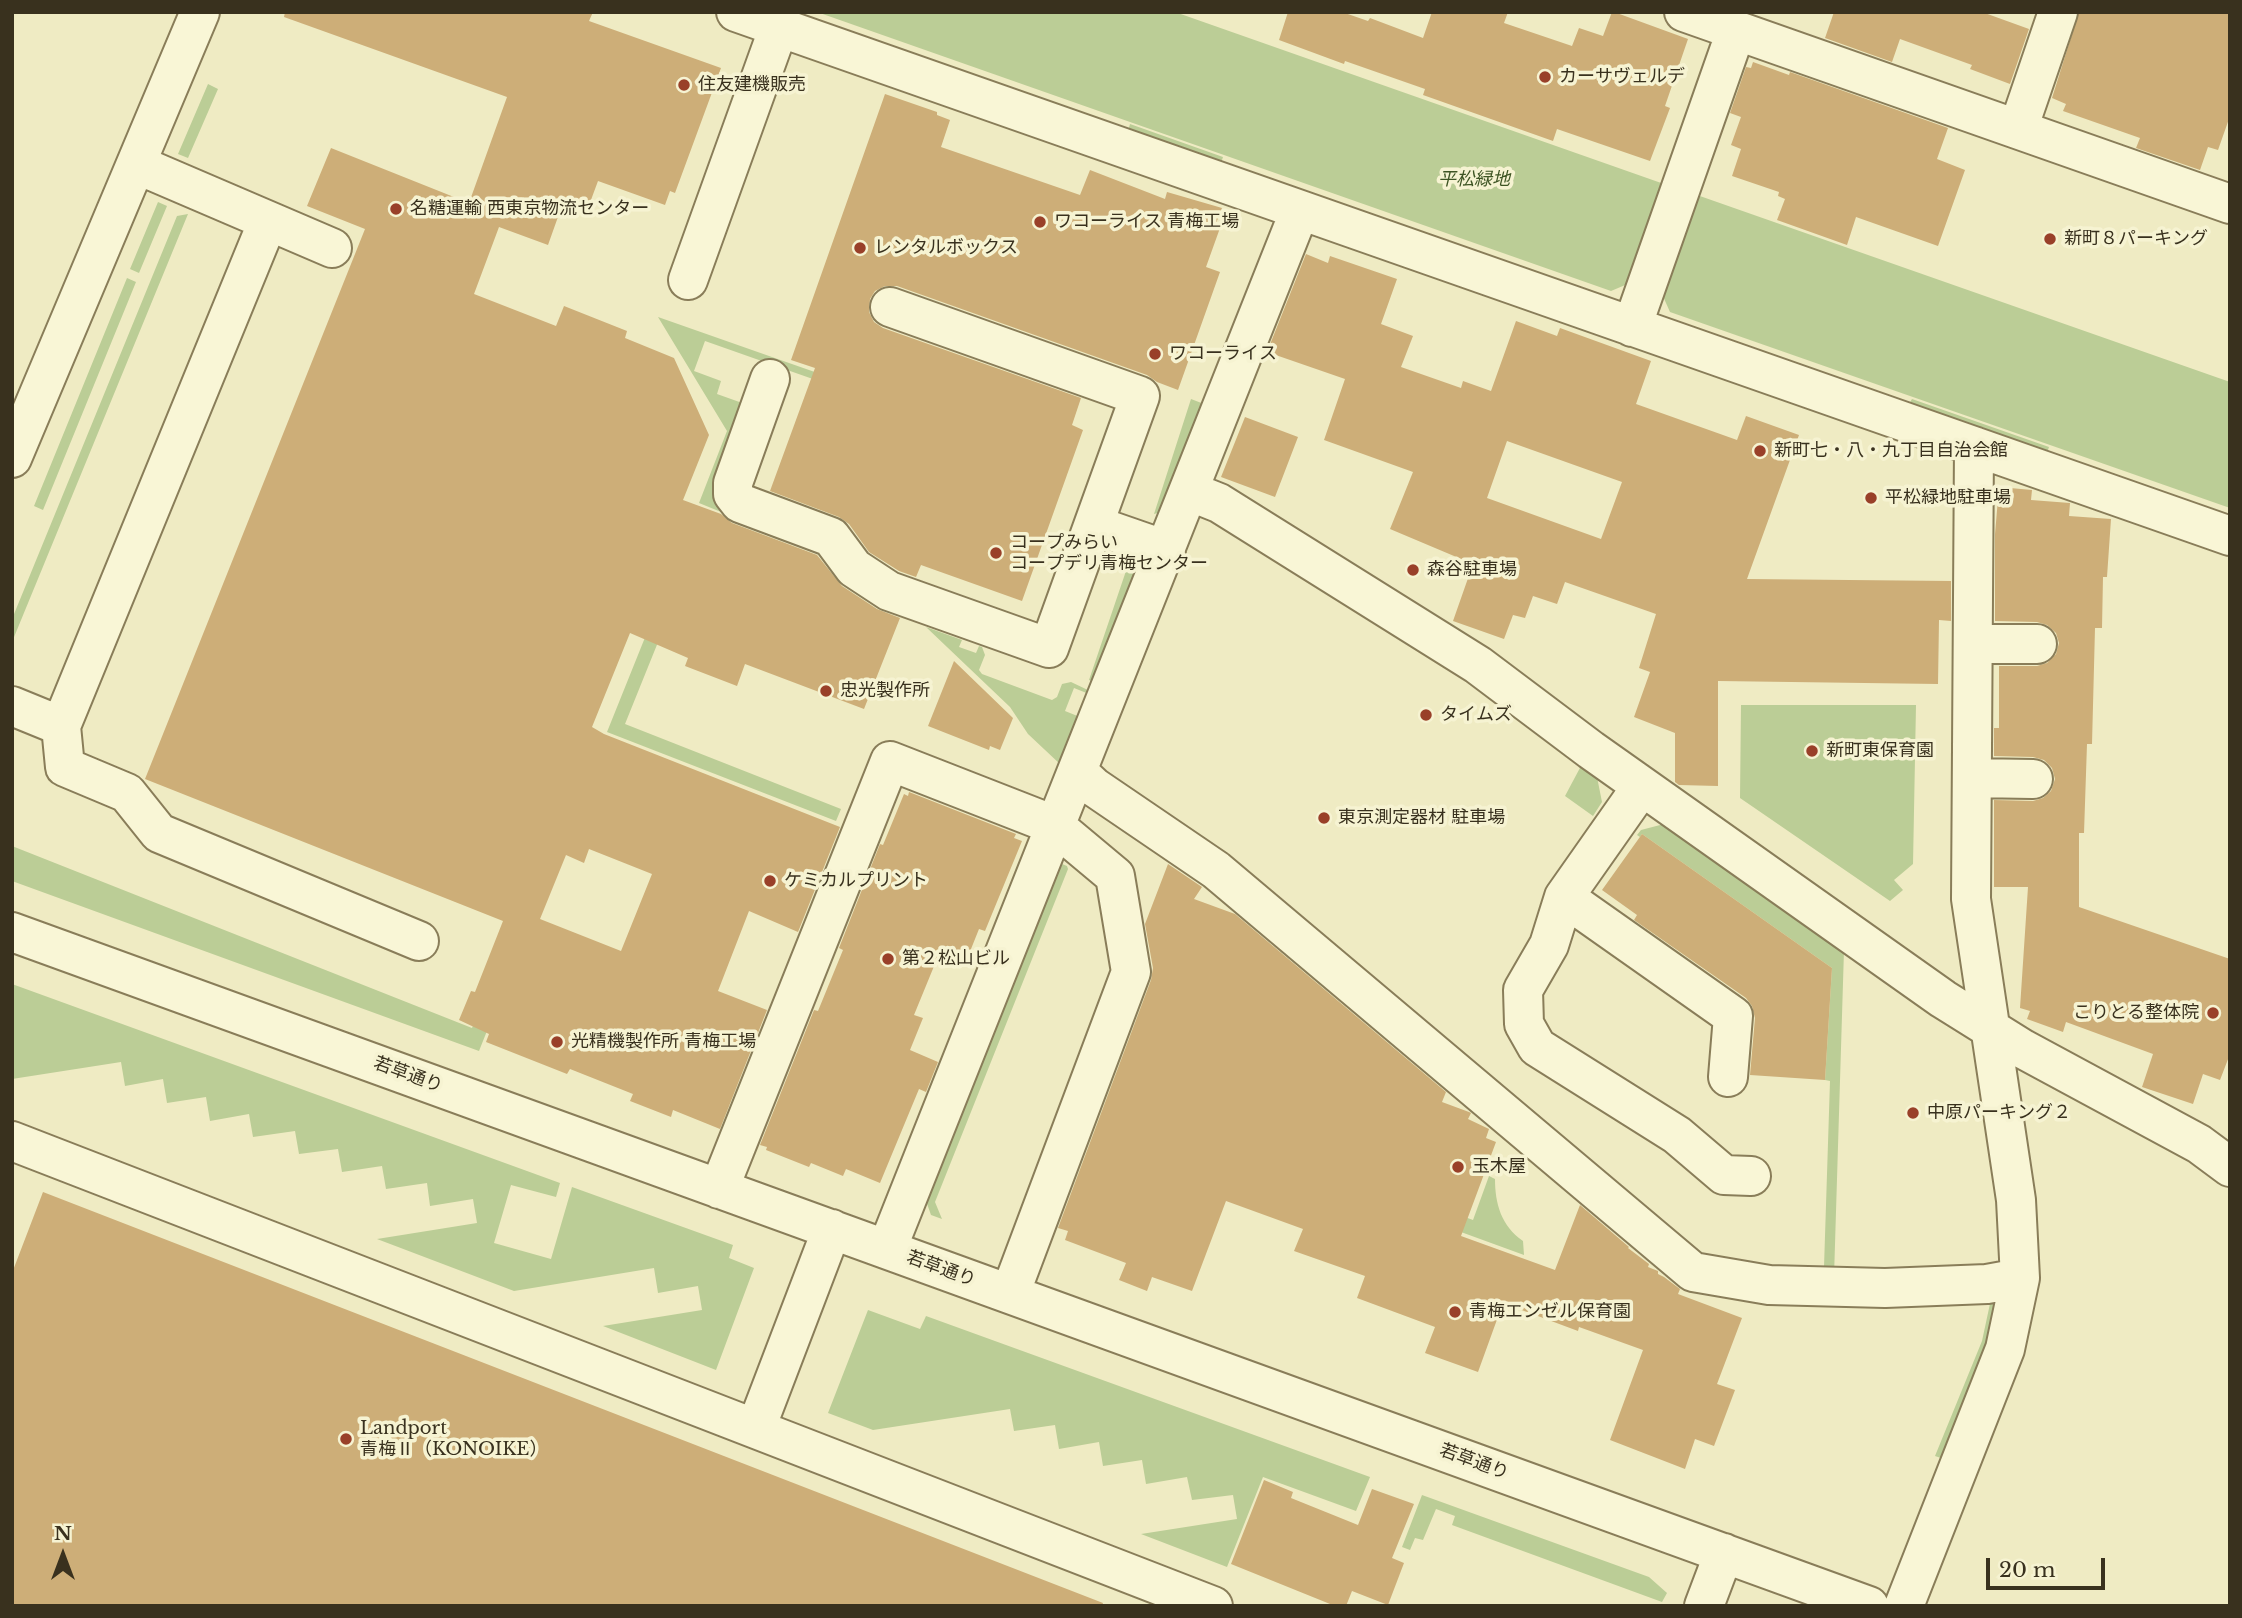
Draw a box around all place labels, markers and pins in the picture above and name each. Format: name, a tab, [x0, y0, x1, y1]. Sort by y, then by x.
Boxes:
place label: カーサヴェルデ	[1559, 66, 1685, 88]
marker: カーサヴェルデ	[1537, 69, 1553, 85]
place label: 住友建機販売	[698, 74, 806, 96]
marker: 住友建機販売	[676, 77, 692, 93]
place label: 名糖運輸 西東京物流センター	[410, 198, 649, 220]
marker: 名糖運輸 西東京物流センター	[388, 201, 404, 217]
place label: ワコーライス 青梅工場	[1054, 211, 1239, 233]
marker: ワコーライス 青梅工場	[1032, 214, 1048, 230]
place label: 新町８パーキング	[2064, 228, 2208, 250]
marker: 新町８パーキング	[2042, 231, 2058, 247]
place label: レンタルボックス	[874, 237, 1018, 259]
marker: レンタルボックス	[852, 240, 868, 256]
place label: ワコーライス	[1169, 343, 1277, 365]
marker: ワコーライス	[1147, 346, 1163, 362]
place label: 新町七・八・九丁目自治会館	[1774, 440, 2008, 462]
marker: 新町七・八・九丁目自治会館	[1752, 443, 1768, 459]
place label: 平松緑地駐車場	[1885, 487, 2011, 509]
marker: 平松緑地駐車場	[1863, 490, 1879, 506]
place label: コープみらい コープデリ青梅センター	[1010, 532, 1208, 574]
marker: コープみらい コープデリ青梅センター	[988, 545, 1004, 561]
place label: 森谷駐車場	[1427, 559, 1517, 581]
marker: 森谷駐車場	[1405, 562, 1421, 578]
place label: 忠光製作所	[840, 680, 930, 702]
marker: 忠光製作所	[818, 683, 834, 699]
place label: タイムズ	[1440, 704, 1512, 726]
marker: タイムズ	[1418, 707, 1434, 723]
place label: 新町東保育園	[1826, 740, 1934, 762]
marker: 新町東保育園	[1804, 743, 1820, 759]
place label: 東京測定器材 駐車場	[1338, 807, 1505, 829]
marker: 東京測定器材 駐車場	[1316, 810, 1332, 826]
place label: ケミカルプリント	[784, 870, 928, 892]
marker: ケミカルプリント	[762, 873, 778, 889]
place label: 第２松山ビル	[902, 948, 1010, 970]
marker: 第２松山ビル	[880, 951, 896, 967]
place label: こりとる整体院	[2073, 1002, 2199, 1024]
marker: こりとる整体院	[2205, 1005, 2221, 1021]
place label: 光精機製作所 青梅工場	[571, 1031, 756, 1053]
marker: 光精機製作所 青梅工場	[549, 1034, 565, 1050]
place label: 中原パーキング２	[1927, 1102, 2071, 1124]
marker: 中原パーキング２	[1905, 1105, 1921, 1121]
place label: 玉木屋	[1472, 1156, 1526, 1178]
marker: 玉木屋	[1450, 1159, 1466, 1175]
place label: 青梅エンゼル保育園	[1469, 1301, 1631, 1323]
marker: 青梅エンゼル保育園	[1447, 1304, 1463, 1320]
place label: Landport 青梅Ⅱ（KONOIKE）	[360, 1418, 547, 1460]
marker: Landport 青梅Ⅱ（KONOIKE）	[338, 1431, 354, 1447]

